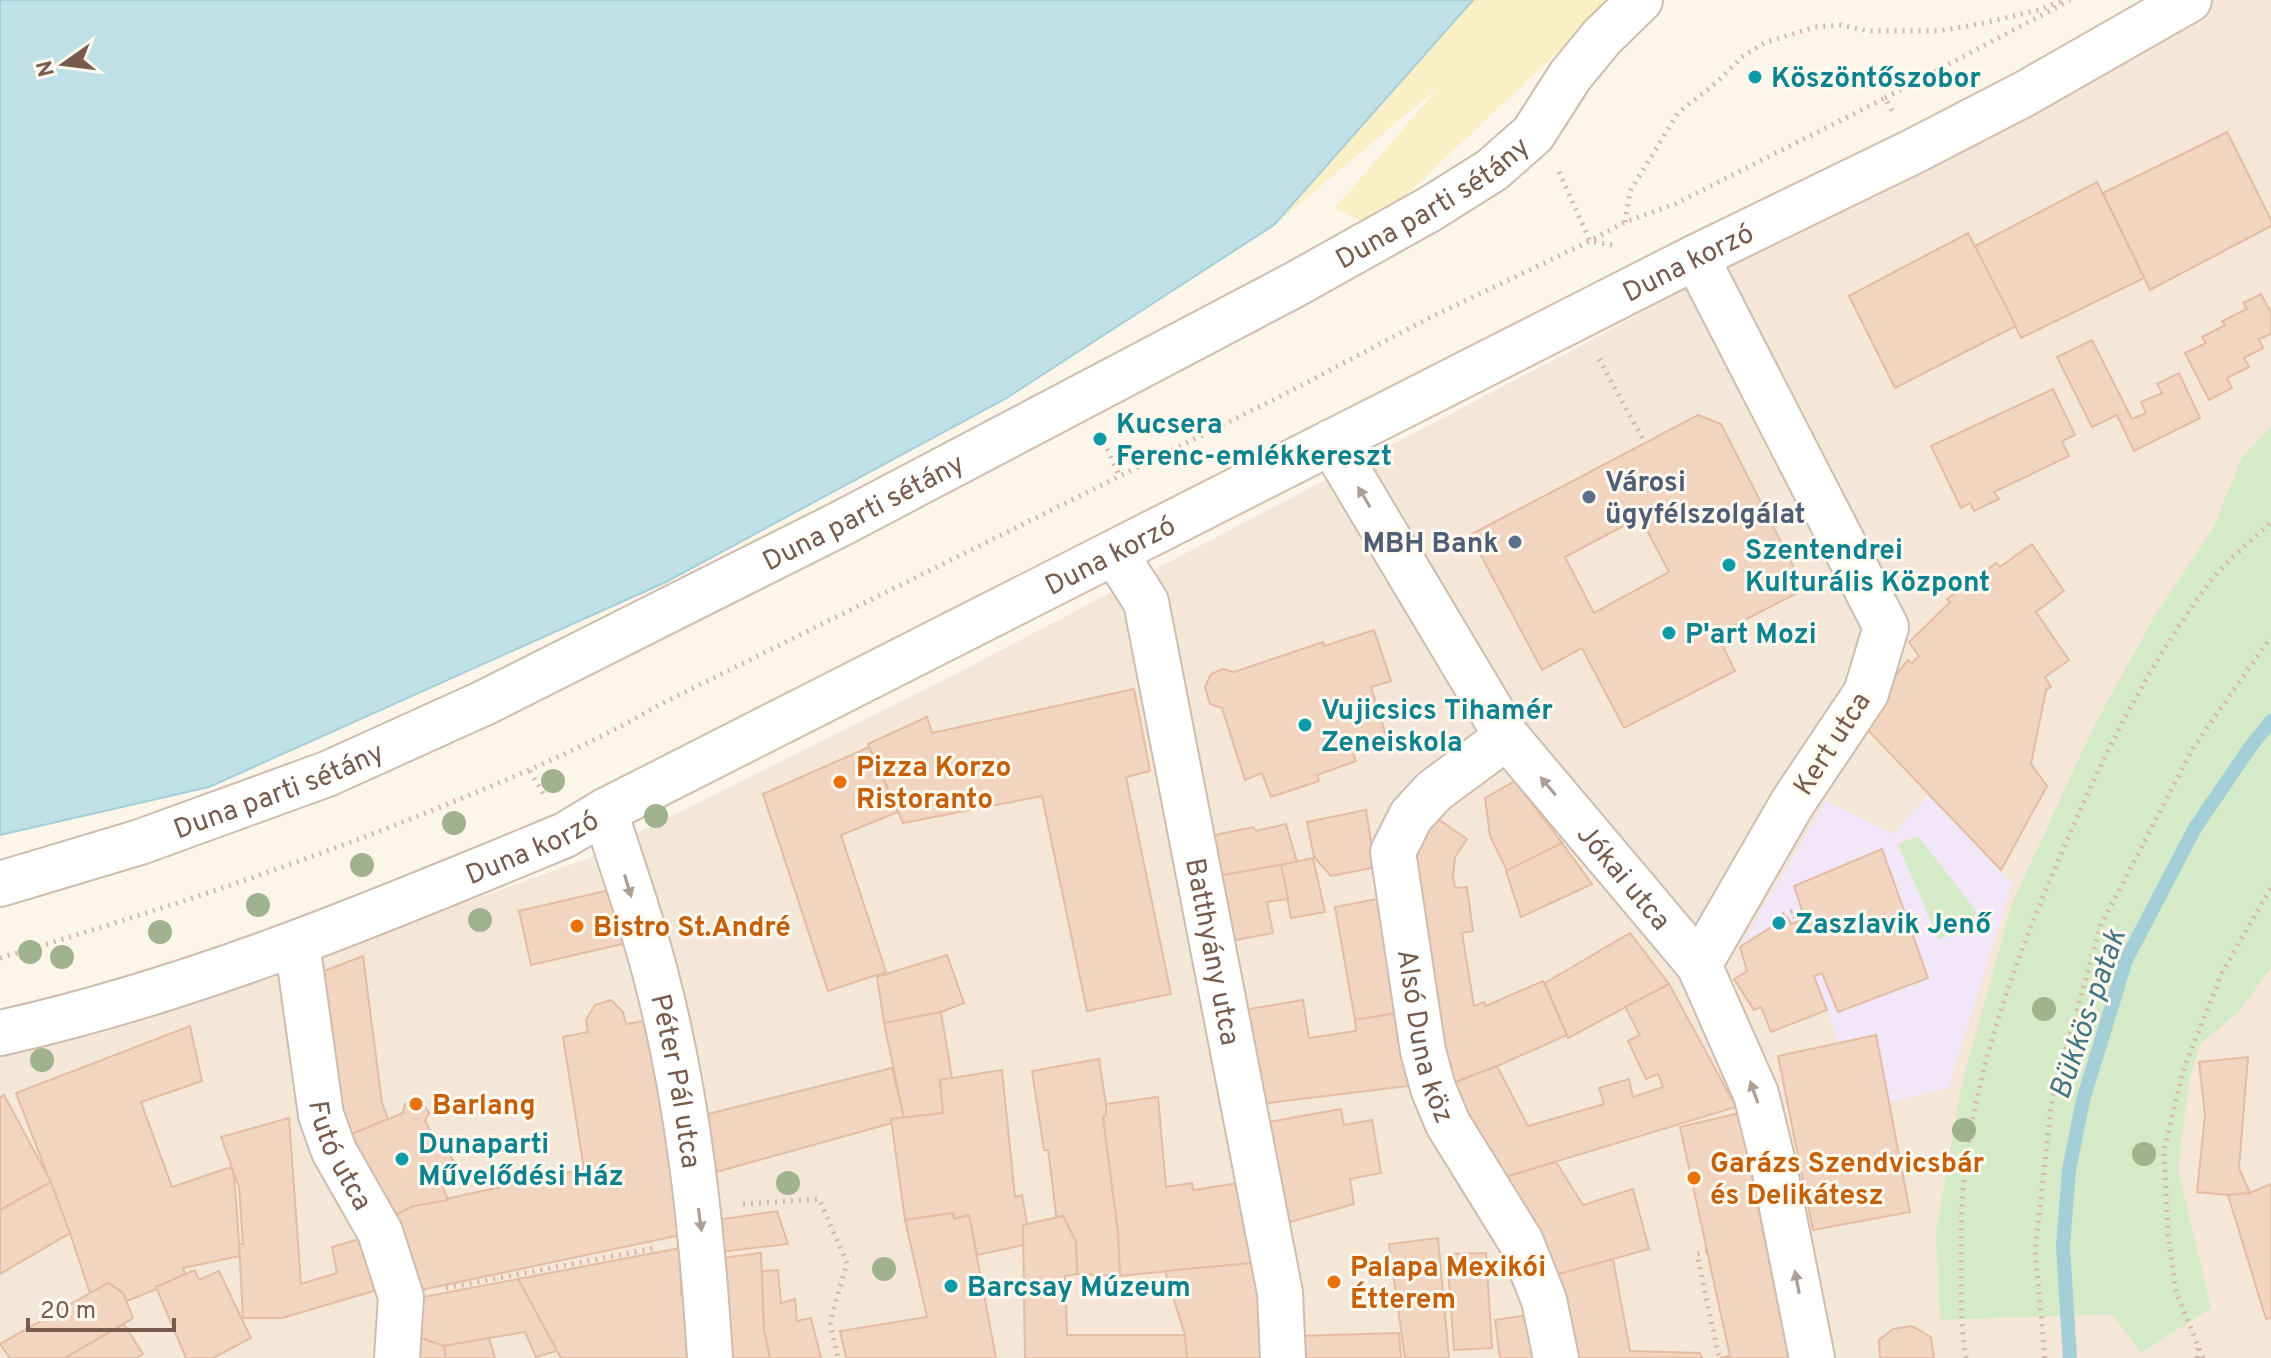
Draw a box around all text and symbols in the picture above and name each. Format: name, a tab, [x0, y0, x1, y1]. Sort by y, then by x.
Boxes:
north arrow	[24, 24, 104, 104]
text: N	[32, 57, 62, 79]
place label: Köszöntőszobor	[1771, 62, 1981, 98]
marker: Köszöntőszobor	[1746, 68, 1764, 86]
street label: Duna parti sétány	[1330, 130, 1538, 279]
street label: Duna korzó	[1617, 217, 1760, 312]
place label: Kucsera Ferenc-emlékkereszt	[1116, 408, 1392, 476]
marker: Kucsera Ferenc-emlékkereszt	[1091, 430, 1109, 448]
street label: Duna parti sétány	[757, 447, 971, 581]
place label: Városi ügyfélszolgálat	[1605, 466, 1806, 534]
one-way arrow	[1357, 486, 1371, 508]
marker: Városi ügyfélszolgálat	[1580, 488, 1598, 506]
street label: Duna korzó	[1040, 509, 1182, 606]
place label: MBH Bank	[1362, 527, 1499, 563]
marker: MBH Bank	[1506, 533, 1524, 551]
place label: Szentendrei Kulturális Központ	[1745, 534, 1990, 602]
marker: Szentendrei Kulturális Központ	[1720, 556, 1738, 574]
place label: P'art Mozi	[1685, 618, 1817, 654]
marker: P'art Mozi	[1660, 624, 1678, 642]
street label: Kert utca	[1787, 686, 1880, 803]
place label: Vujicsics Tihamér Zeneiskola	[1321, 694, 1553, 762]
marker: Vujicsics Tihamér Zeneiskola	[1296, 716, 1314, 734]
street label: Duna parti sétány	[169, 736, 390, 849]
place label: Pizza Korzo Ristoranto	[856, 751, 1011, 819]
marker: Pizza Korzo Ristoranto	[831, 773, 849, 791]
one-way arrow	[1540, 777, 1557, 797]
street label: Duna korzó	[461, 804, 606, 895]
street label: Jókai utca	[1567, 818, 1677, 939]
street label: Batthyány utca	[1175, 855, 1247, 1049]
one-way arrow	[622, 874, 635, 898]
place label: Zaszlavik Jenő	[1795, 908, 1992, 944]
place label: Bistro St.André	[593, 911, 791, 947]
marker: Zaszlavik Jenő	[1770, 914, 1788, 932]
marker: Bistro St.André	[568, 917, 586, 935]
water label: Bükkös-patak	[2043, 924, 2136, 1105]
street label: Alsó Duna köz	[1387, 947, 1461, 1129]
street label: Péter Pál utca	[640, 991, 707, 1171]
one-way arrow	[1748, 1079, 1760, 1103]
place label: Barlang	[432, 1089, 536, 1125]
marker: Barlang	[407, 1095, 425, 1113]
street label: Futó utca	[298, 1099, 379, 1218]
place label: Dunaparti Művelődési Ház	[418, 1128, 624, 1196]
place label: Garázs Szendvicsbár és Delikátesz	[1710, 1147, 1985, 1215]
marker: Dunaparti Művelődési Ház	[393, 1150, 411, 1168]
marker: Garázs Szendvicsbár és Delikátesz	[1685, 1169, 1703, 1187]
one-way arrow	[694, 1208, 707, 1233]
place label: Palapa Mexikói Étterem	[1350, 1251, 1546, 1319]
one-way arrow	[1790, 1269, 1803, 1294]
place label: Barcsay Múzeum	[967, 1271, 1191, 1307]
marker: Palapa Mexikói Étterem	[1325, 1273, 1343, 1291]
marker: Barcsay Múzeum	[942, 1277, 960, 1295]
scale bar	[28, 1282, 174, 1332]
text: 20 m	[40, 1297, 96, 1327]

